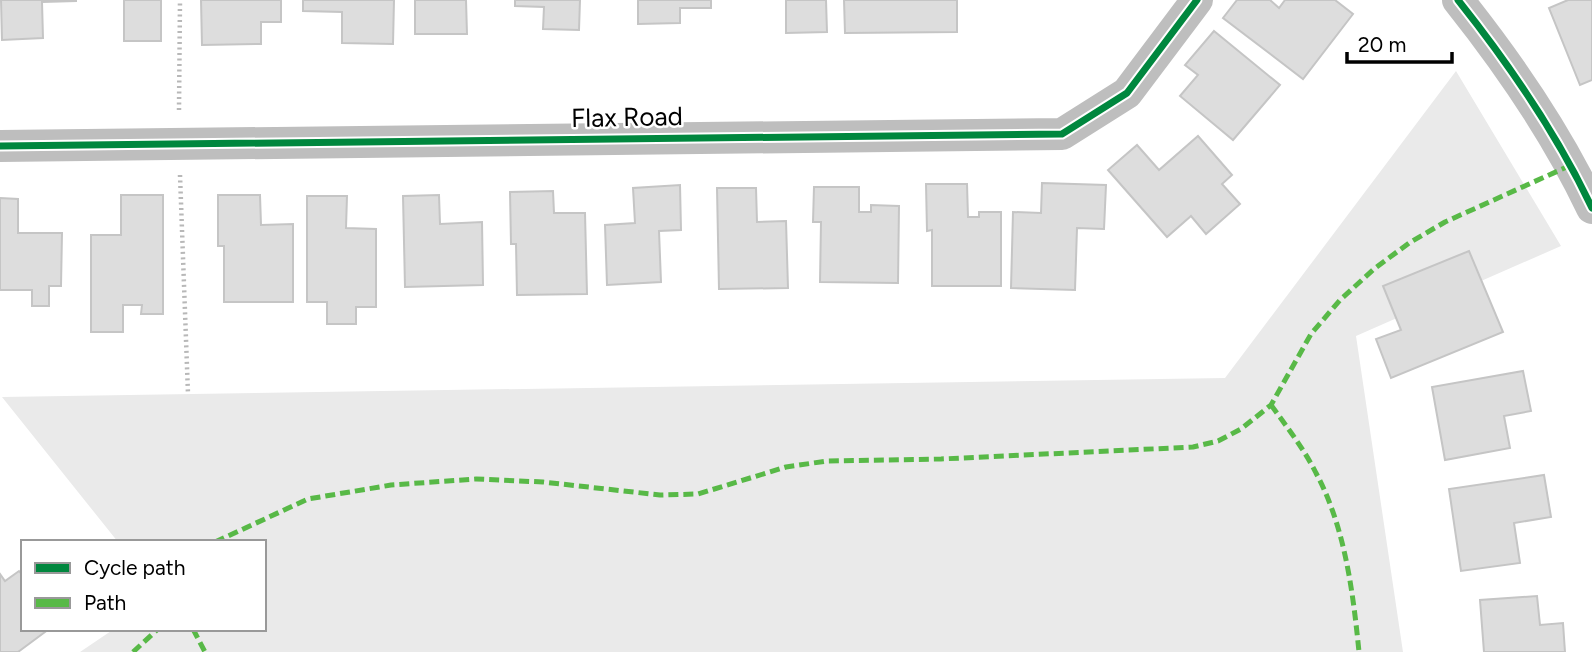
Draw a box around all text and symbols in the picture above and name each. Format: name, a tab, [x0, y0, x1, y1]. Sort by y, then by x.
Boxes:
scale bar	[1347, 21, 1452, 65]
text: 20 m	[1358, 32, 1406, 57]
street label: Flax Road	[571, 100, 683, 134]
legend	[21, 540, 266, 631]
text: Cycle path	[84, 555, 185, 580]
text: Path	[84, 590, 126, 615]

